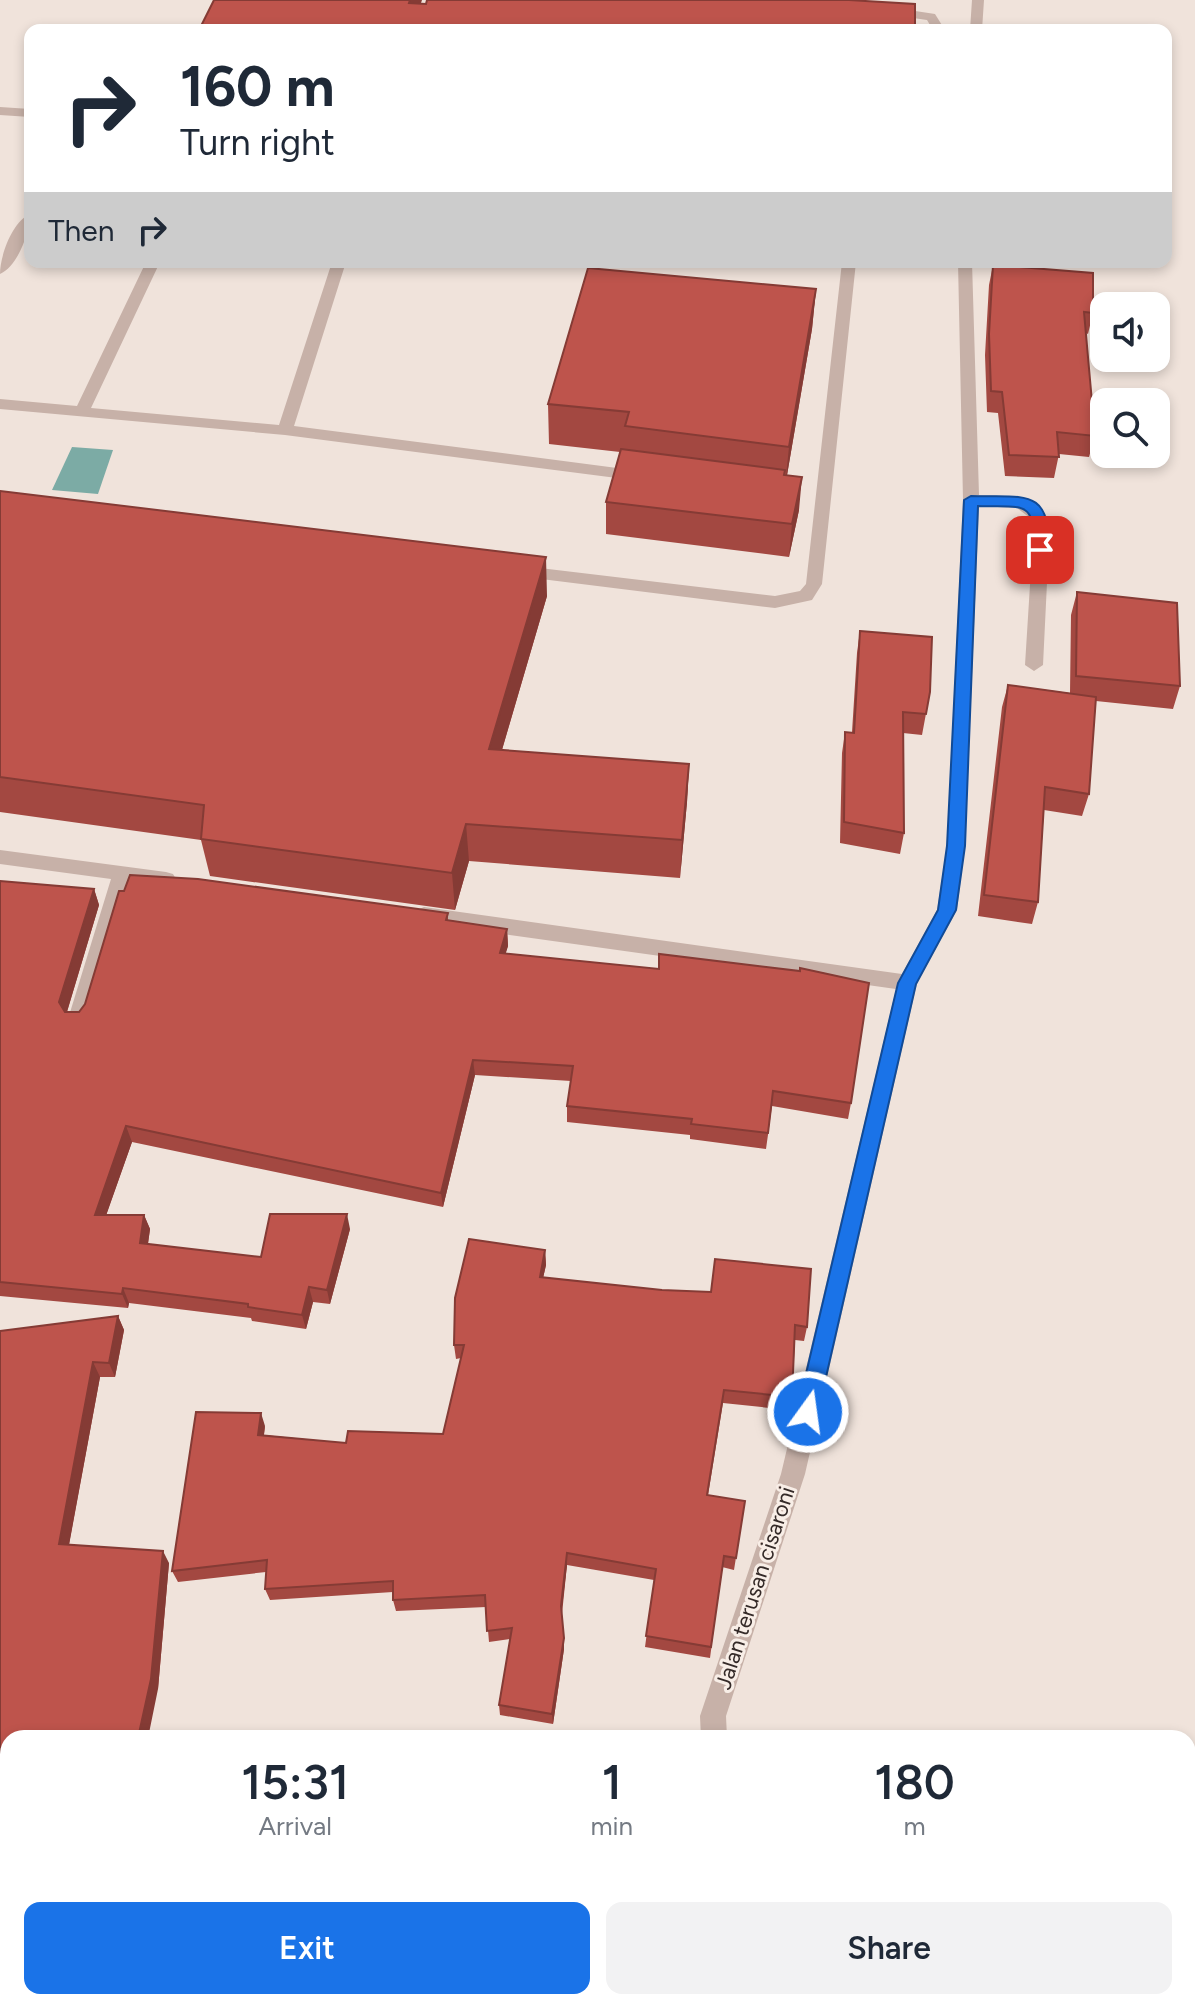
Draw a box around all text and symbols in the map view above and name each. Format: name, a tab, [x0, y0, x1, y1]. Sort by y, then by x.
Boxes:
text: 160 m	[180, 53, 335, 120]
icon: right	[48, 56, 152, 160]
text: Turn right	[180, 121, 335, 164]
icon: right	[130, 208, 174, 252]
text: Then	[48, 212, 114, 249]
map controls	[1090, 292, 1170, 468]
button: sound	[1090, 292, 1170, 372]
button: search	[1090, 388, 1170, 468]
pin	[1006, 516, 1074, 584]
icon: arrive	[1018, 528, 1062, 572]
position arrow	[766, 1370, 850, 1454]
street label: Jalan terusan cisaroni	[709, 1483, 801, 1693]
text: 15:31	[241, 1753, 349, 1811]
text: 1	[602, 1753, 622, 1811]
text: 180	[874, 1753, 955, 1811]
text: Arrival	[258, 1810, 332, 1842]
text: min	[590, 1810, 633, 1842]
text: m	[903, 1810, 926, 1842]
button: Exit	[24, 1902, 590, 1994]
button: Share	[606, 1902, 1172, 1994]

